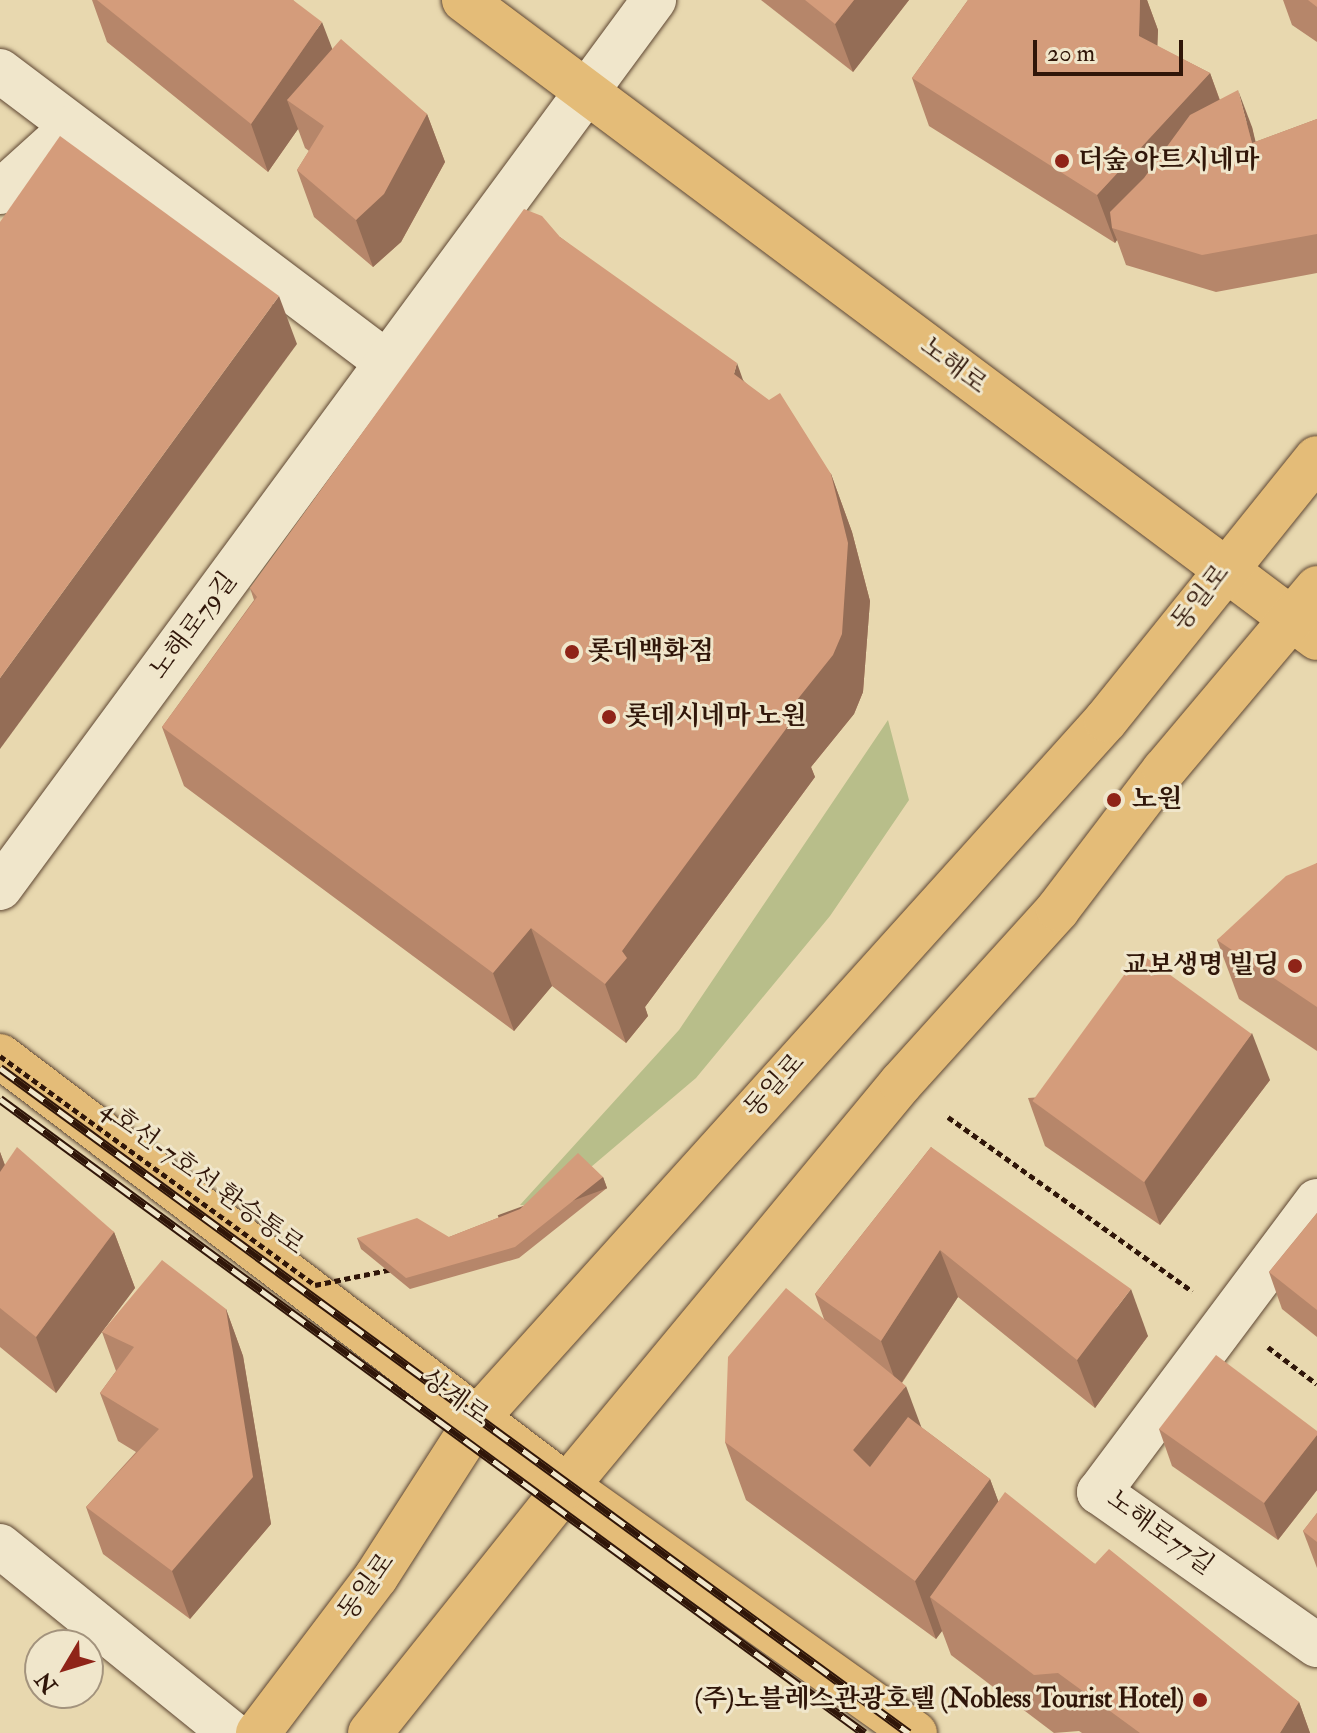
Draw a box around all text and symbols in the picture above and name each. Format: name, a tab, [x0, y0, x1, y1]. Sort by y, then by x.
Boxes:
scale bar	[1037, 24, 1187, 74]
text: 20 m	[1047, 38, 1095, 69]
place label: 더숲 아트시네마	[1078, 145, 1259, 177]
marker: 더숲 아트시네마	[1053, 152, 1071, 170]
street label: 노해로	[914, 331, 992, 401]
street label: 동일로	[1166, 559, 1236, 637]
street label: 노해로79길	[144, 566, 244, 686]
place label: 롯데백화점	[588, 636, 714, 668]
marker: 롯데백화점	[563, 643, 581, 661]
place label: 롯데시네마 노원	[625, 701, 806, 733]
marker: 롯데시네마 노원	[600, 708, 618, 726]
place label: 노원	[1132, 784, 1182, 816]
marker: 노원	[1103, 789, 1125, 811]
place label: 교보생명 빌딩	[1123, 950, 1279, 982]
marker: 교보생명 빌딩	[1286, 957, 1304, 975]
street label: 동일로	[738, 1048, 812, 1124]
street label: 4호선-7호선 환승통로	[94, 1094, 310, 1262]
street label: 상계로	[415, 1363, 495, 1433]
street label: 노해로77길	[1101, 1484, 1219, 1582]
street label: 동일로	[332, 1547, 402, 1627]
north arrow	[24, 1629, 104, 1709]
text: N	[30, 1666, 64, 1699]
place label: (주)노블레스관광호텔 (Nobless Tourist Hotel)	[695, 1684, 1184, 1716]
marker: (주)노블레스관광호텔 (Nobless Tourist Hotel)	[1191, 1691, 1209, 1709]

